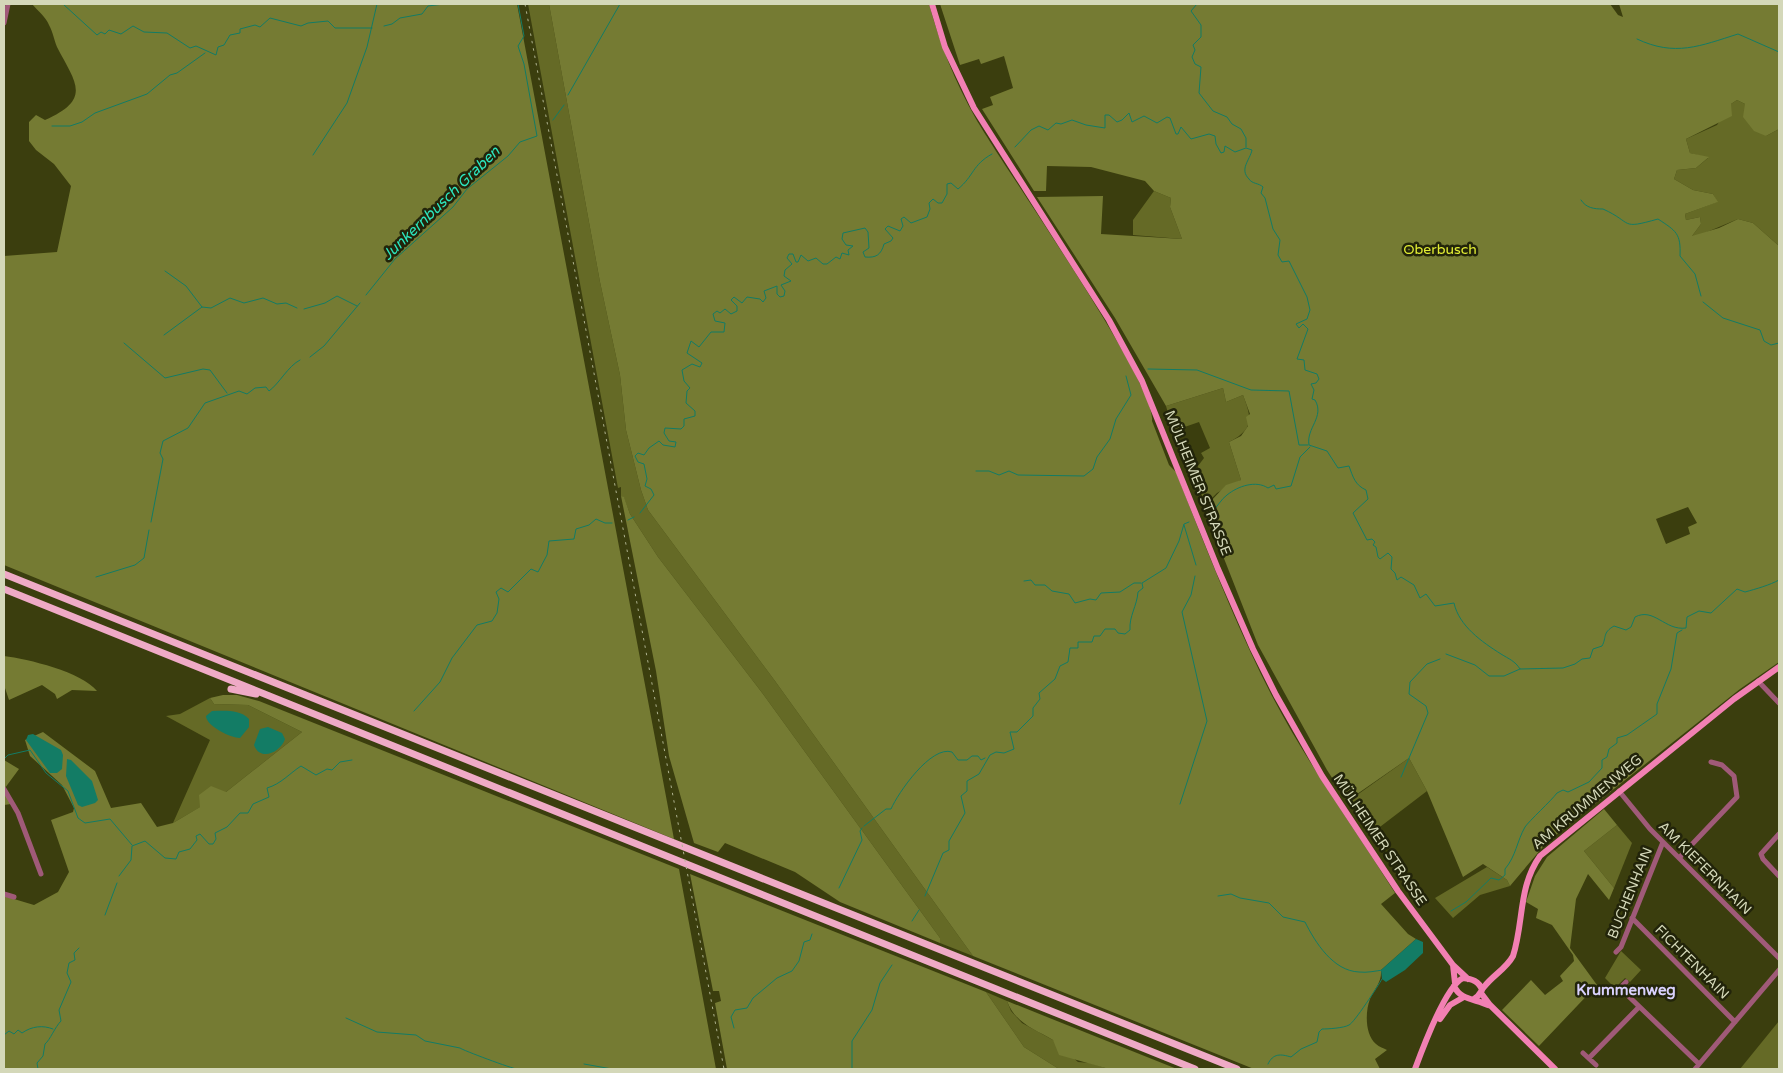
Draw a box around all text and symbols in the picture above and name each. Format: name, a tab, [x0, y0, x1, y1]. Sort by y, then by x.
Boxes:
water label: Junkernbusch Graben	[379, 142, 504, 264]
park label: Oberbusch	[1403, 241, 1477, 258]
street label: MÜLHEIMER STRASSE	[1161, 408, 1235, 558]
street label: AM KRUMMENWEG	[1529, 751, 1645, 853]
street label: MÜLHEIMER STRASSE	[1330, 771, 1430, 909]
street label: AM KIEFERNHAIN	[1655, 818, 1755, 918]
street label: BUCHENHAIN	[1604, 845, 1656, 941]
street label: FICHTENHAIN	[1651, 921, 1733, 1003]
district label: Krummenweg	[1576, 981, 1676, 1000]

